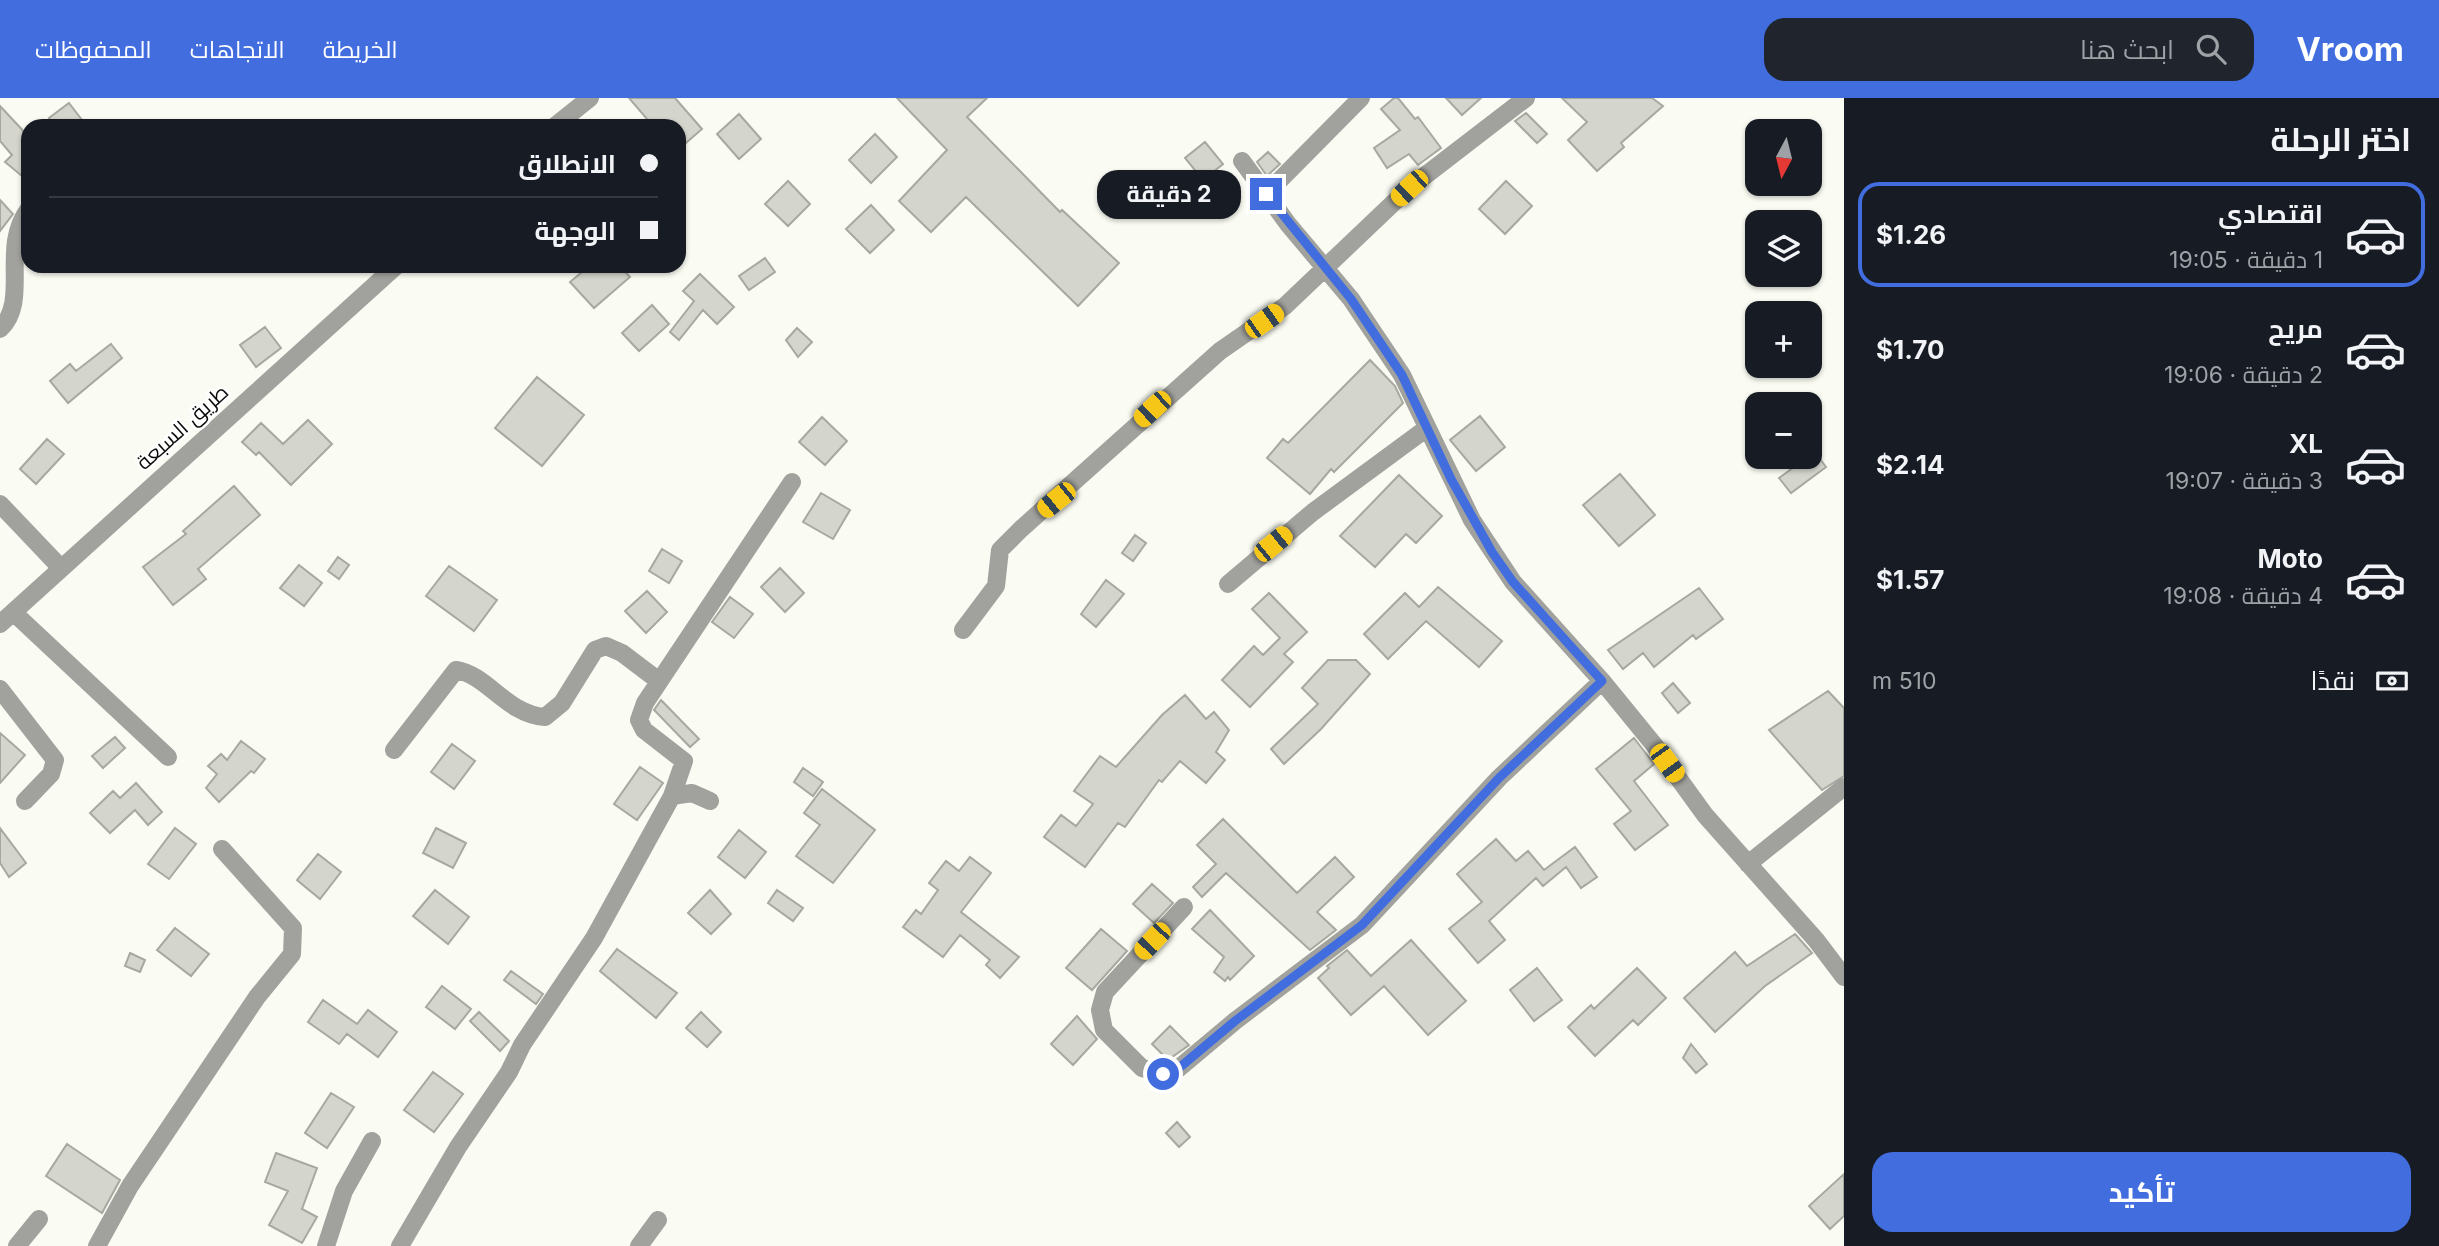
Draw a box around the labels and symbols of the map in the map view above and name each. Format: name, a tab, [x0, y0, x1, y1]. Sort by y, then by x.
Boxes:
north arrow	[1745, 119, 1822, 196]
car	[1387, 166, 1432, 210]
callout: 2 دقيقة	[1098, 170, 1242, 218]
route end	[1250, 178, 1282, 210]
car	[1241, 300, 1288, 342]
street label: طريق السبعة	[131, 379, 234, 476]
car	[1130, 387, 1175, 431]
car	[1034, 479, 1079, 521]
car	[1251, 523, 1296, 565]
car	[1647, 740, 1688, 786]
car	[1130, 918, 1175, 964]
route start	[1147, 1058, 1179, 1090]

